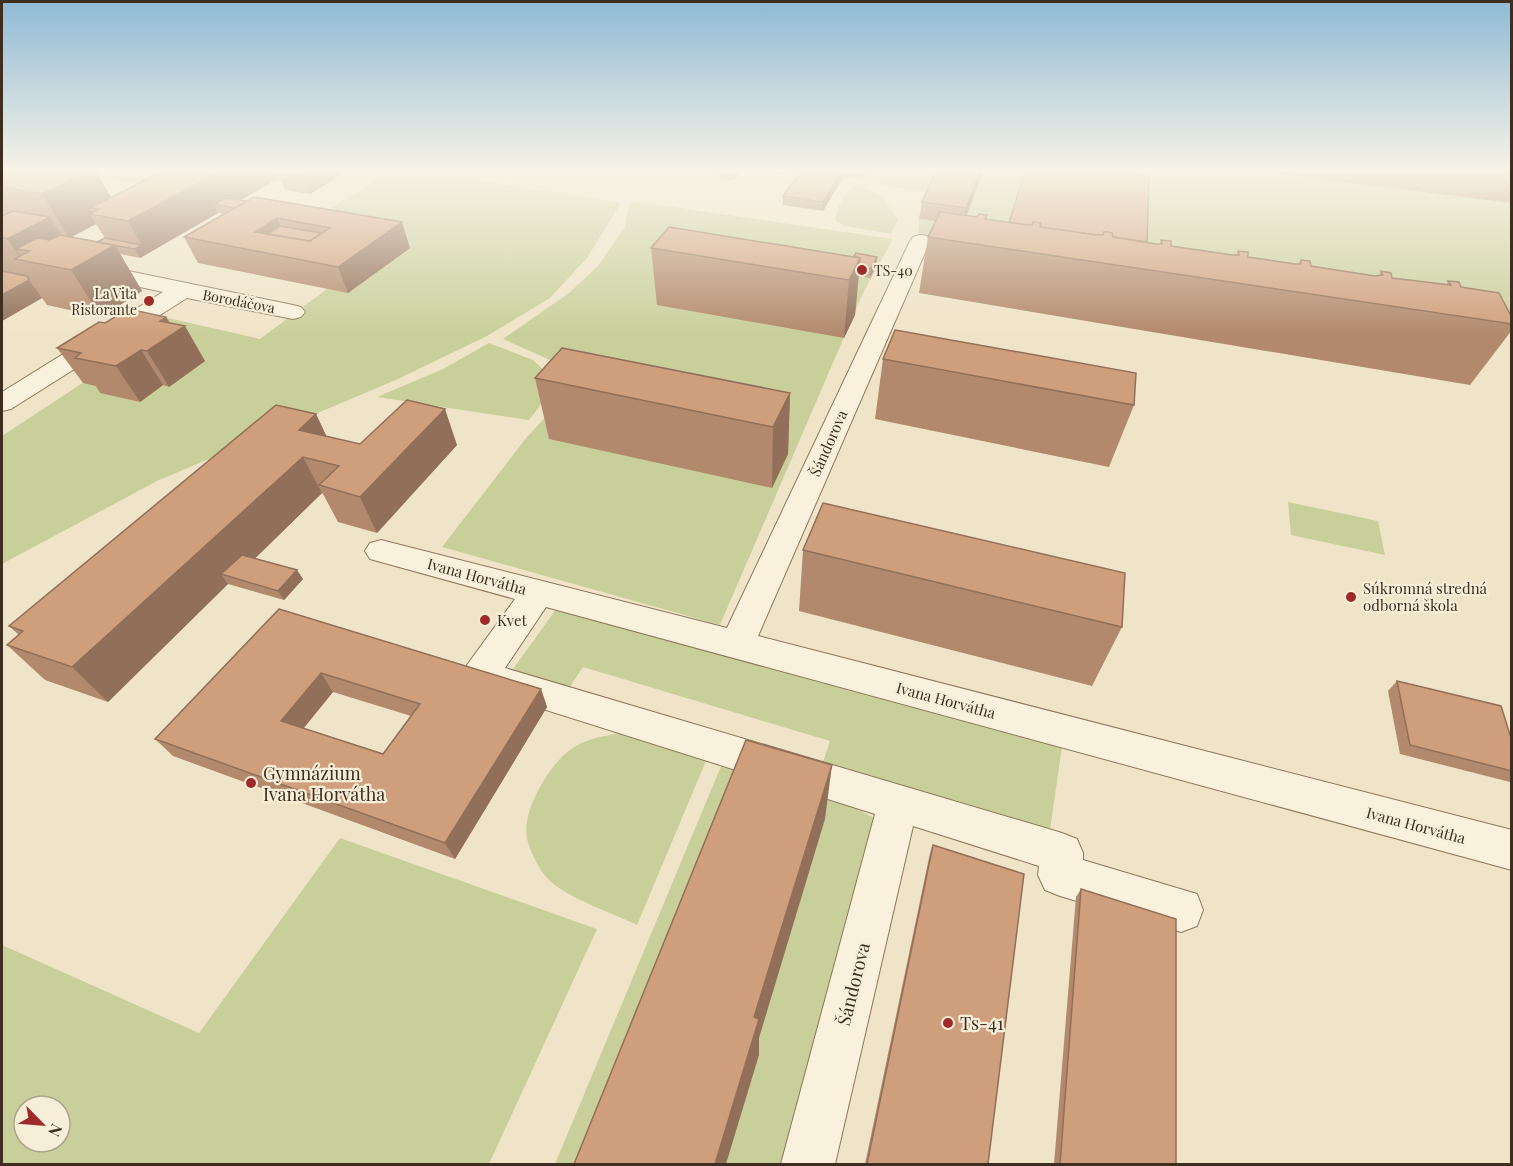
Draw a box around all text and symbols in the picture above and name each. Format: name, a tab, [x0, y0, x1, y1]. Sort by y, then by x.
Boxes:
place label: TS-40	[874, 261, 913, 280]
marker: TS-40	[855, 263, 869, 277]
place label: La Vita Ristorante	[71, 284, 137, 319]
street label: Borodáčova	[201, 285, 277, 317]
marker: La Vita Ristorante	[142, 294, 156, 308]
street label: Šándorova	[804, 406, 852, 479]
street label: Ivana Horvátha	[425, 553, 529, 599]
place label: Súkromná stredná odborná škola	[1363, 578, 1488, 615]
marker: Súkromná stredná odborná škola	[1344, 590, 1358, 604]
place label: Kvet	[497, 610, 528, 630]
marker: Kvet	[478, 613, 492, 627]
street label: Ivana Horvátha	[894, 677, 998, 723]
place label: Gymnázium Ivana Horvátha	[263, 761, 385, 806]
marker: Gymnázium Ivana Horvátha	[244, 776, 258, 790]
street label: Ivana Horvátha	[1364, 802, 1468, 848]
street label: Šándorova	[831, 940, 875, 1028]
place label: Ts-41	[960, 1011, 1004, 1035]
marker: Ts-41	[941, 1016, 955, 1030]
north arrow	[12, 1094, 72, 1154]
text: N	[44, 1121, 68, 1141]

